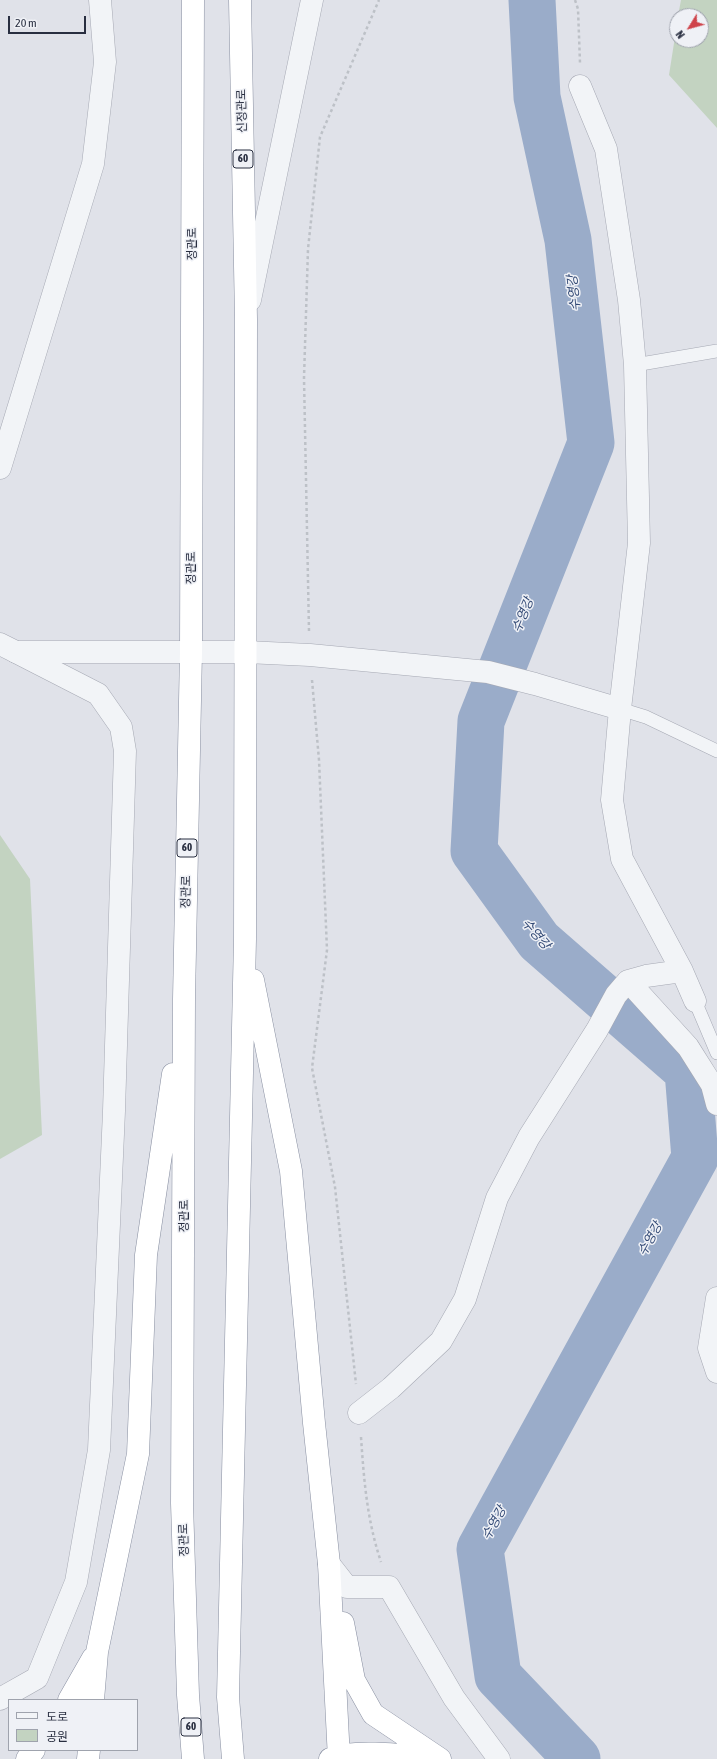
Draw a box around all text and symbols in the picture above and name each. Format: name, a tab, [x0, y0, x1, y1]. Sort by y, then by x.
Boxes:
scale bar	[10, 8, 88, 34]
north arrow	[669, 8, 709, 48]
text: 20 m	[15, 16, 37, 30]
text: N	[673, 28, 687, 41]
street label: 신정관로	[234, 89, 250, 133]
road number: 60	[233, 150, 253, 168]
street label: 정관로	[185, 227, 199, 261]
water label: 수영강	[564, 274, 584, 312]
street label: 정관로	[184, 551, 198, 585]
water label: 수영강	[509, 595, 537, 635]
road number: 60	[177, 839, 197, 857]
street label: 정관로	[179, 875, 193, 909]
water label: 수영강	[518, 915, 554, 953]
street label: 정관로	[177, 1199, 191, 1233]
water label: 수영강	[634, 1220, 666, 1258]
water label: 수영강	[478, 1504, 510, 1542]
street label: 정관로	[176, 1523, 192, 1557]
legend	[8, 1699, 138, 1751]
text: 도로	[46, 1710, 68, 1724]
road number: 60	[181, 1718, 201, 1736]
text: 공원	[46, 1730, 68, 1744]

